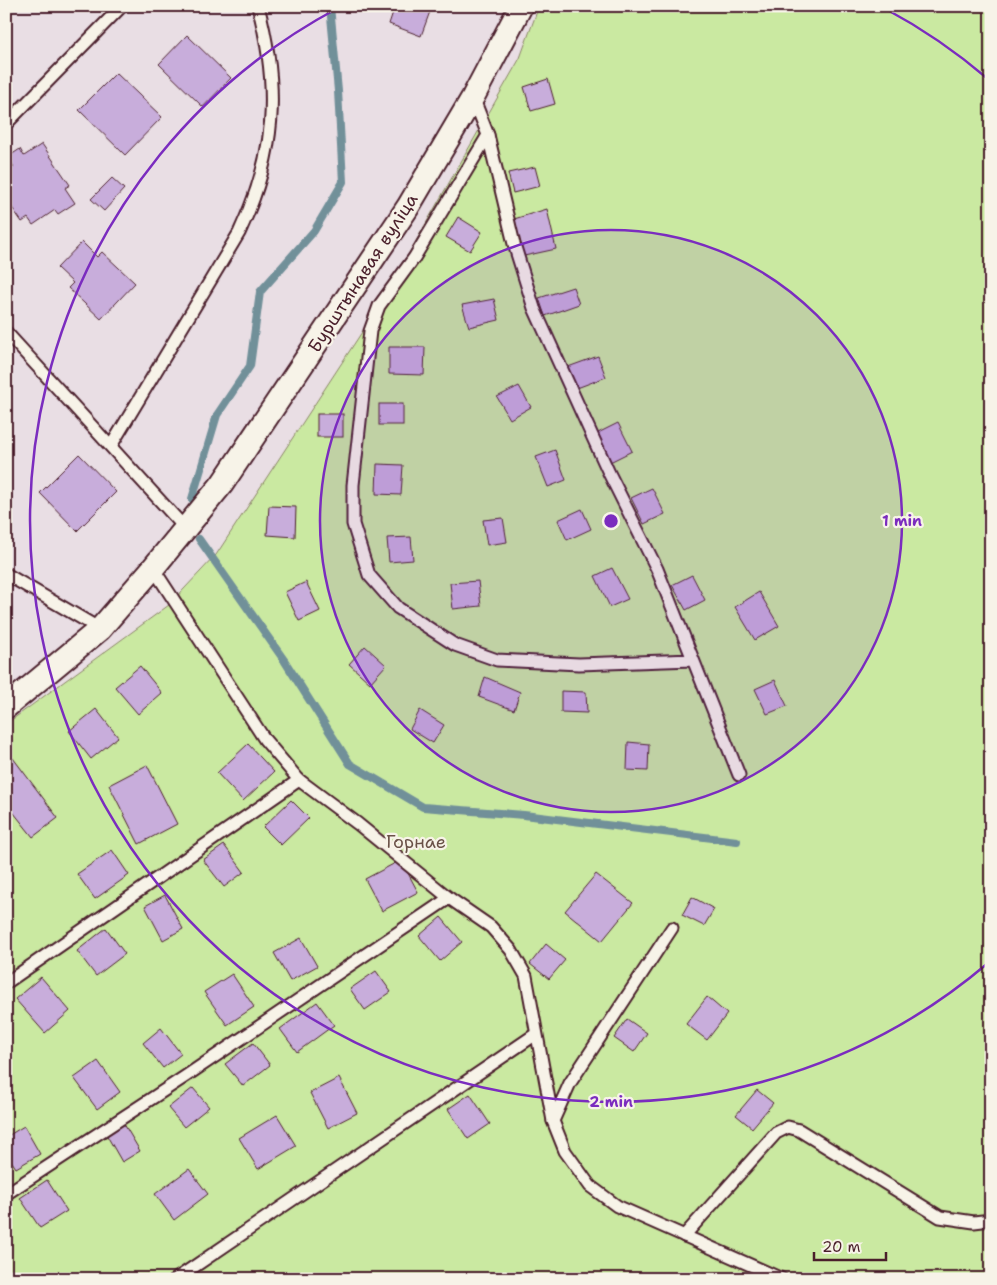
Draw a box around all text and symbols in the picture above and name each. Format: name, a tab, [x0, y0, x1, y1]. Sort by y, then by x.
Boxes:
street label: Бурштынавая вуліца	[302, 189, 424, 357]
text: 1 min	[882, 511, 922, 531]
centre of rings	[602, 512, 620, 530]
park label: Горнае	[386, 830, 446, 854]
text: 2 min	[589, 1092, 633, 1112]
scale bar	[814, 1230, 887, 1262]
text: 20 m	[822, 1237, 861, 1257]

